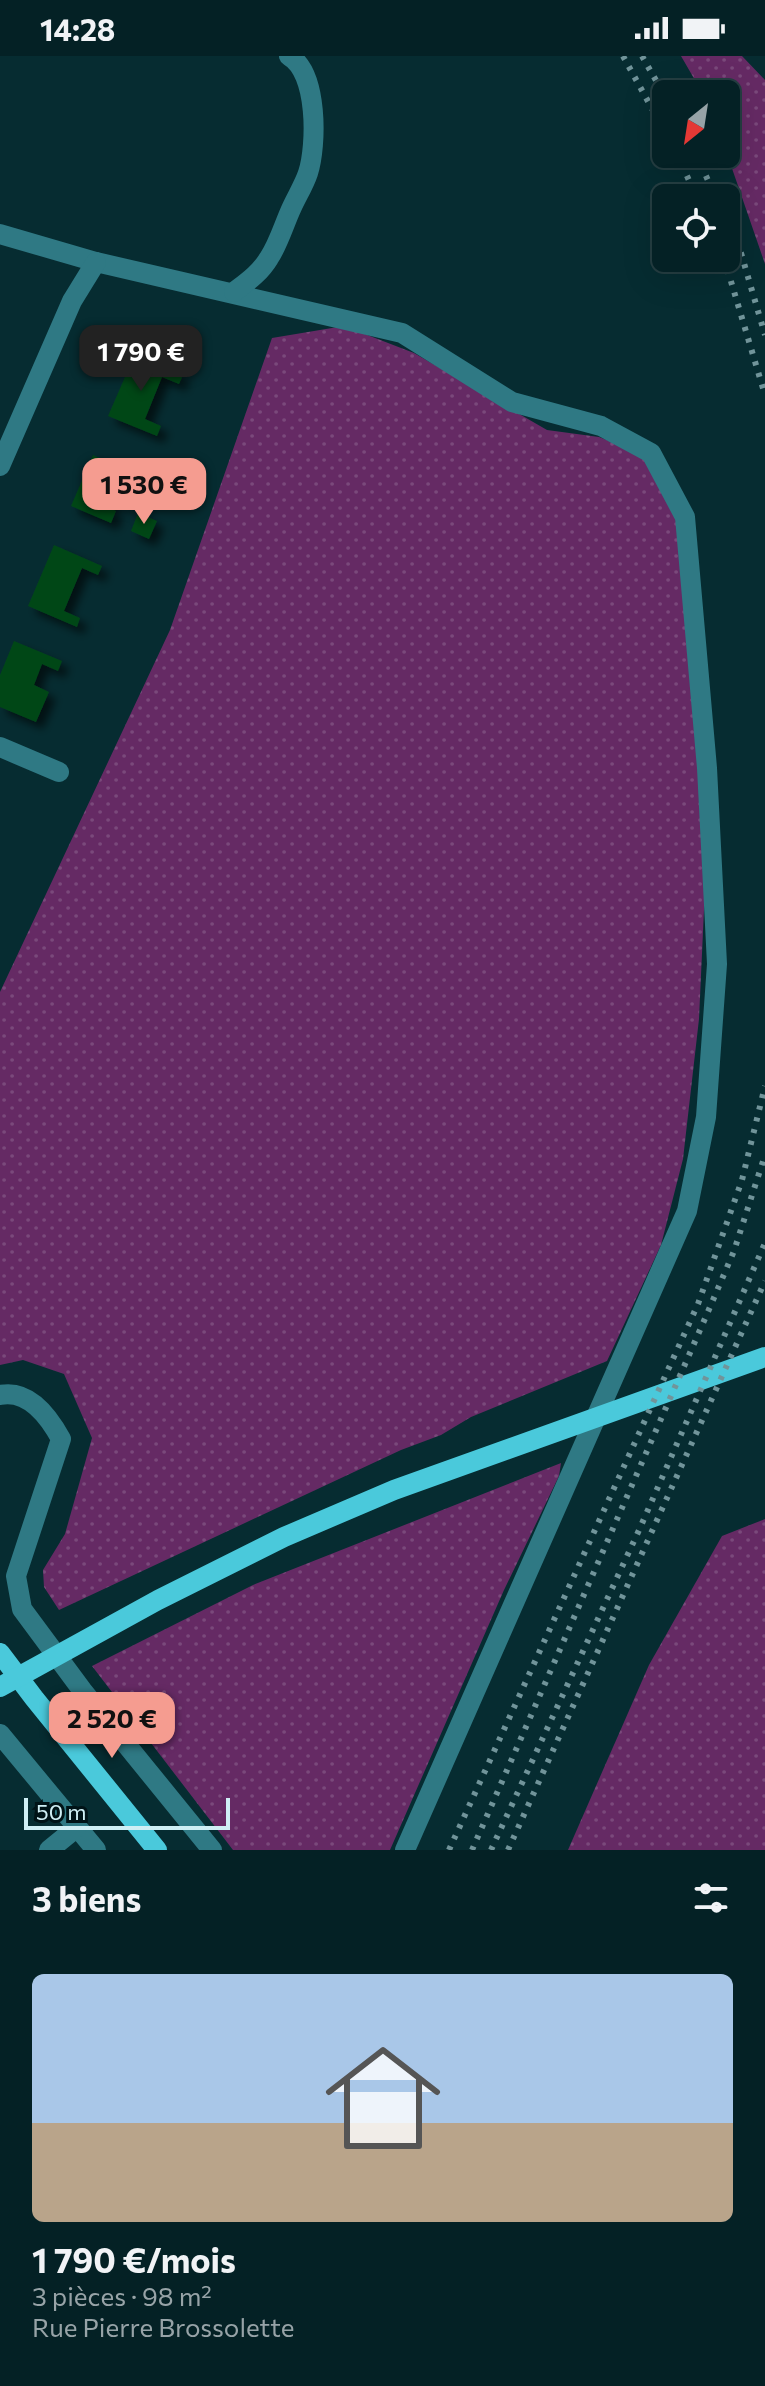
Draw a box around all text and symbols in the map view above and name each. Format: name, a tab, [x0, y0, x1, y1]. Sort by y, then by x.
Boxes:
text: 14:28	[40, 10, 115, 47]
north arrow	[652, 80, 740, 168]
map controls	[652, 80, 740, 272]
button: locate	[652, 184, 740, 272]
pin: 1 790 €	[67, 325, 215, 393]
text: 1 790 €	[97, 335, 185, 366]
pin: 1 530 €	[70, 458, 218, 526]
text: 1 530 €	[100, 468, 188, 499]
pin: 2 520 €	[38, 1692, 186, 1760]
text: 2 520 €	[67, 1702, 157, 1733]
scale bar	[24, 1794, 230, 1830]
text: 50 m	[36, 1798, 86, 1825]
icon: filters	[689, 1876, 733, 1920]
text: 3 biens	[32, 1877, 141, 1919]
icon: home	[311, 2026, 455, 2170]
text: 1 790 €/mois	[32, 2238, 236, 2280]
text: 3 pièces · 98 m²	[32, 2280, 212, 2311]
text: Rue Pierre Brossolette	[32, 2311, 294, 2342]

